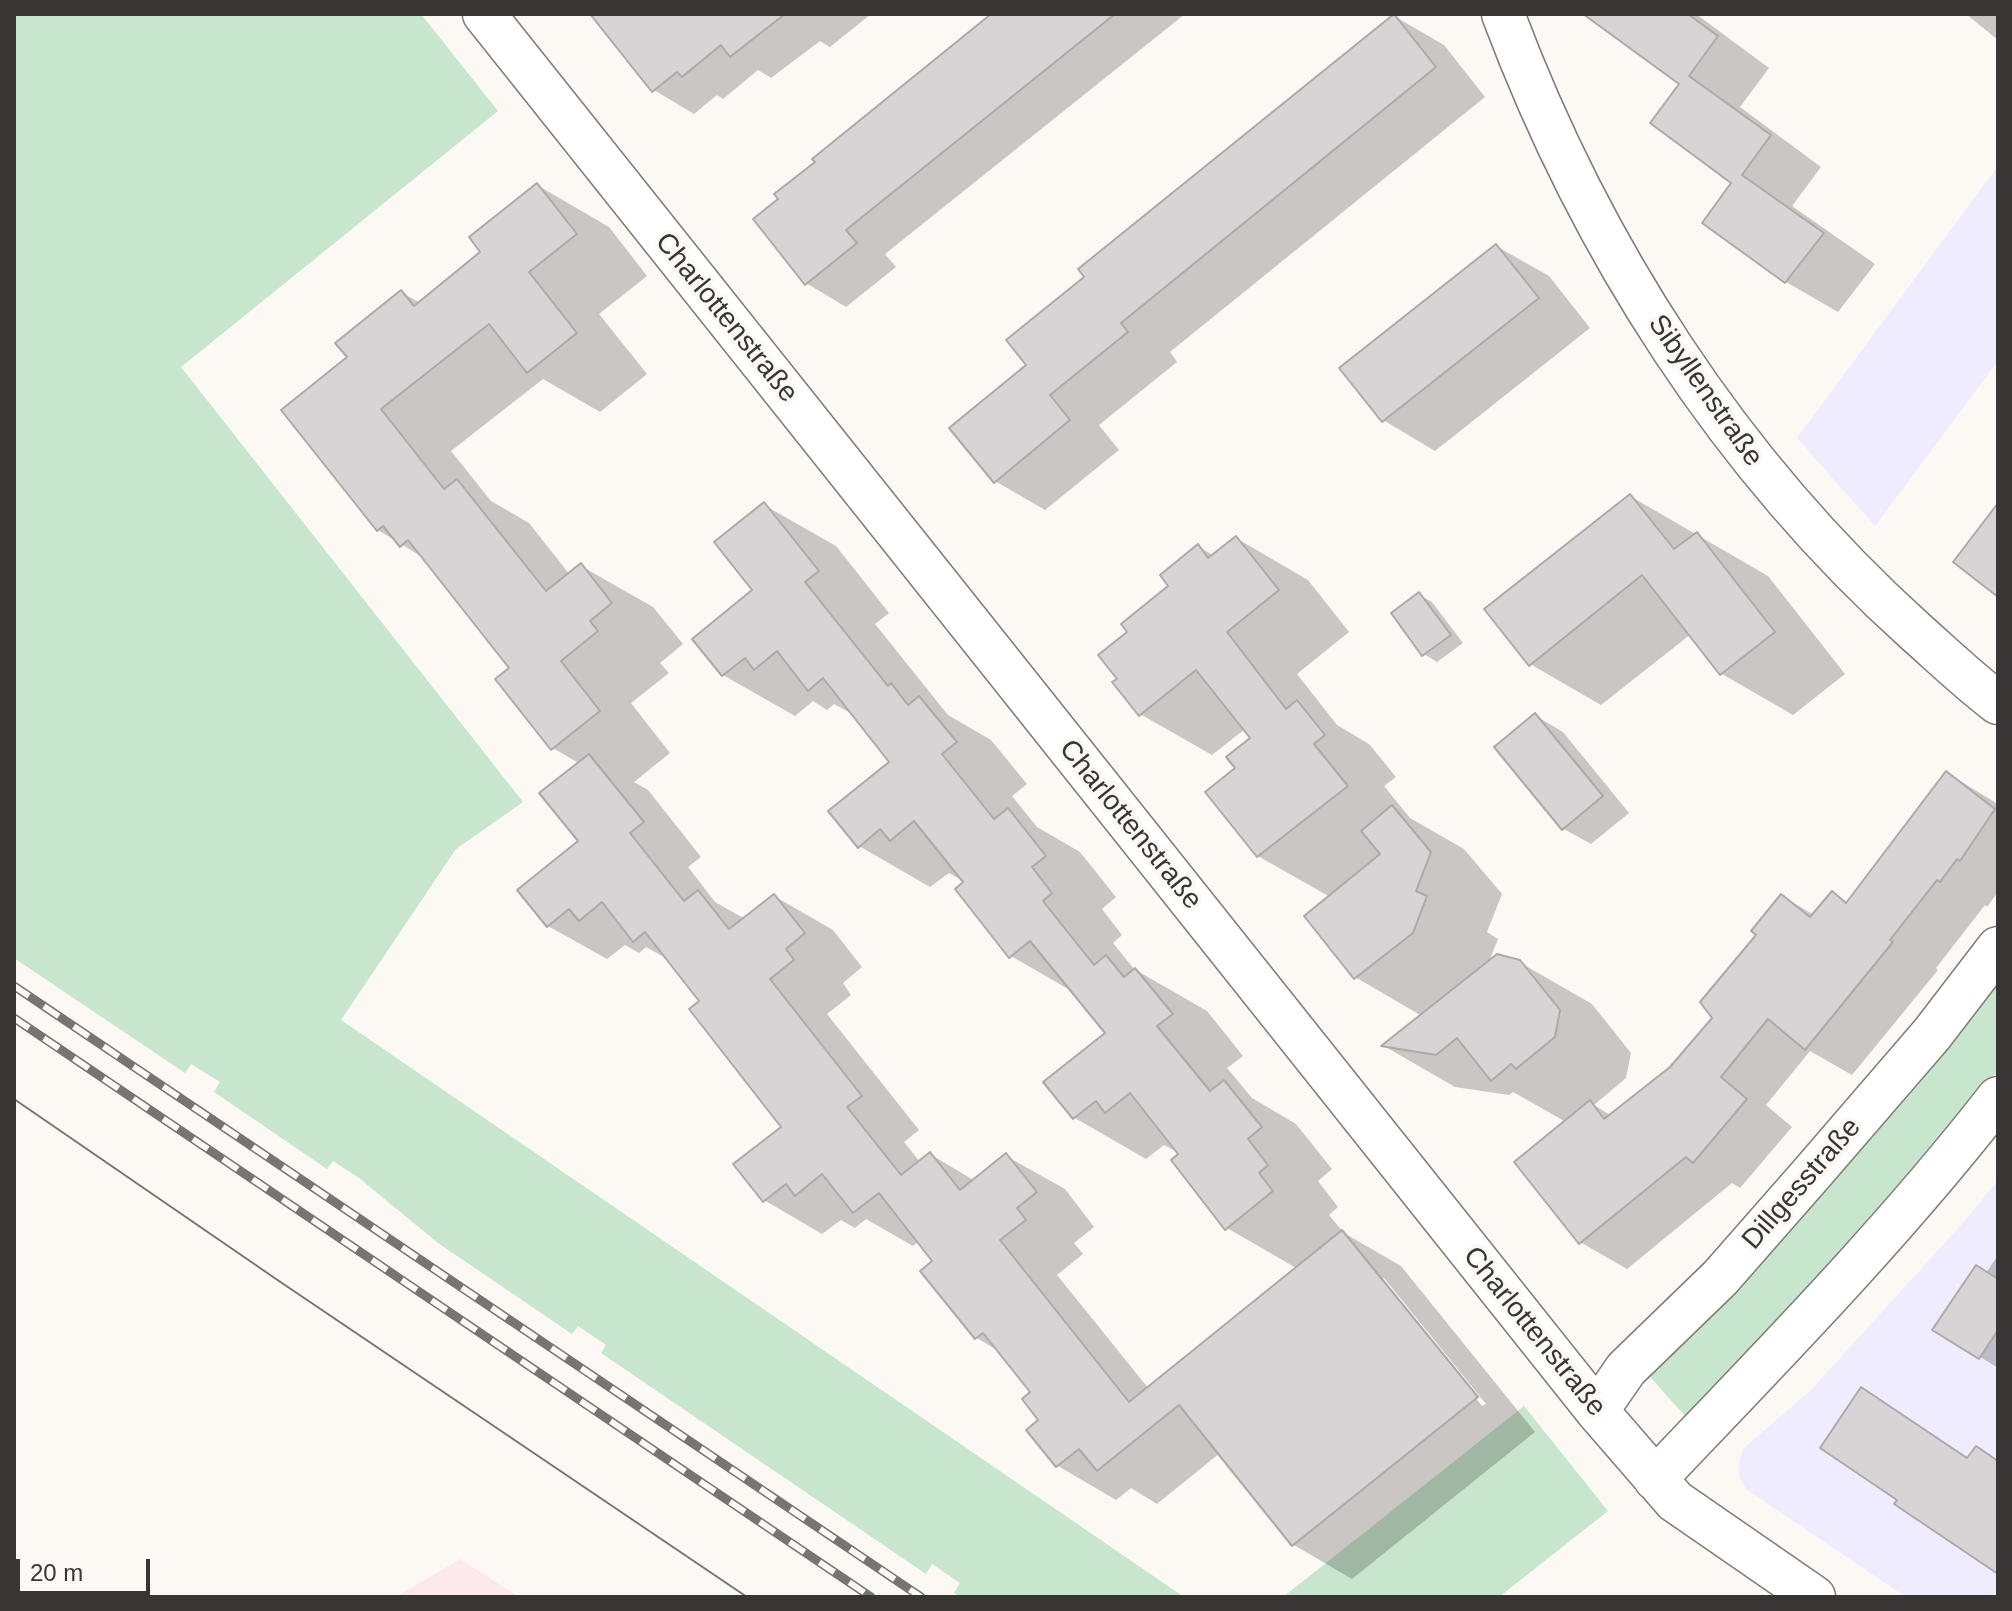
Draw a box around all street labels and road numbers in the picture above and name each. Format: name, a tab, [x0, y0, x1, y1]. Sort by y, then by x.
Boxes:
street label: Charlottenstraße	[647, 226, 805, 410]
street label: Sibyllenstraße	[1640, 309, 1770, 473]
street label: Charlottenstraße	[1051, 733, 1209, 917]
street label: Dillgesstraße	[1736, 1111, 1868, 1257]
street label: Charlottenstraße	[1455, 1240, 1613, 1424]

